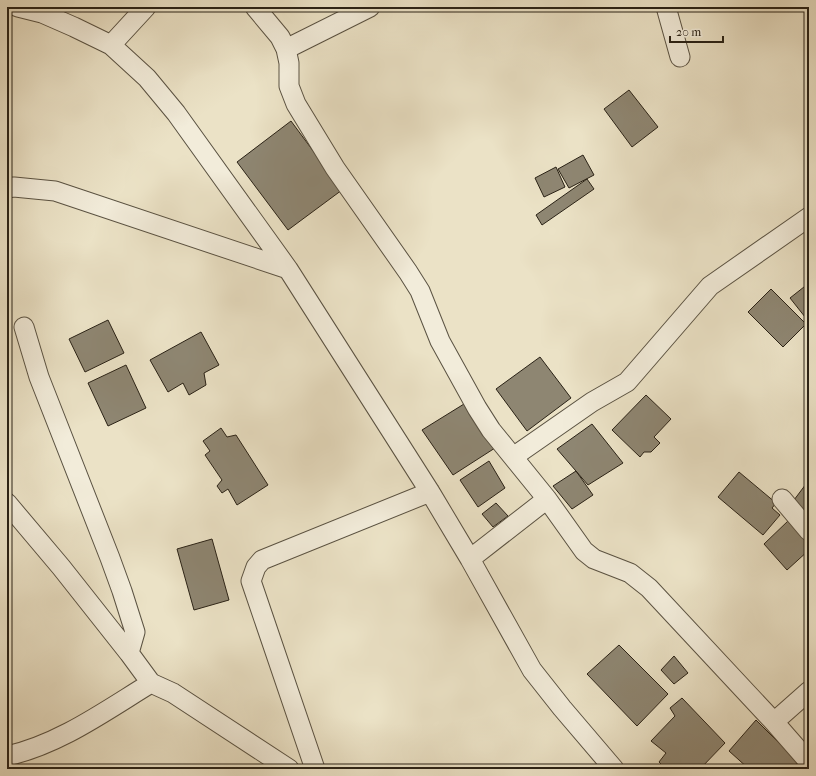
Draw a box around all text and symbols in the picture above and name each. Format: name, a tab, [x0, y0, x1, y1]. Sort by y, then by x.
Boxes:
scale bar	[670, 18, 723, 44]
text: 20 m	[676, 25, 701, 39]

